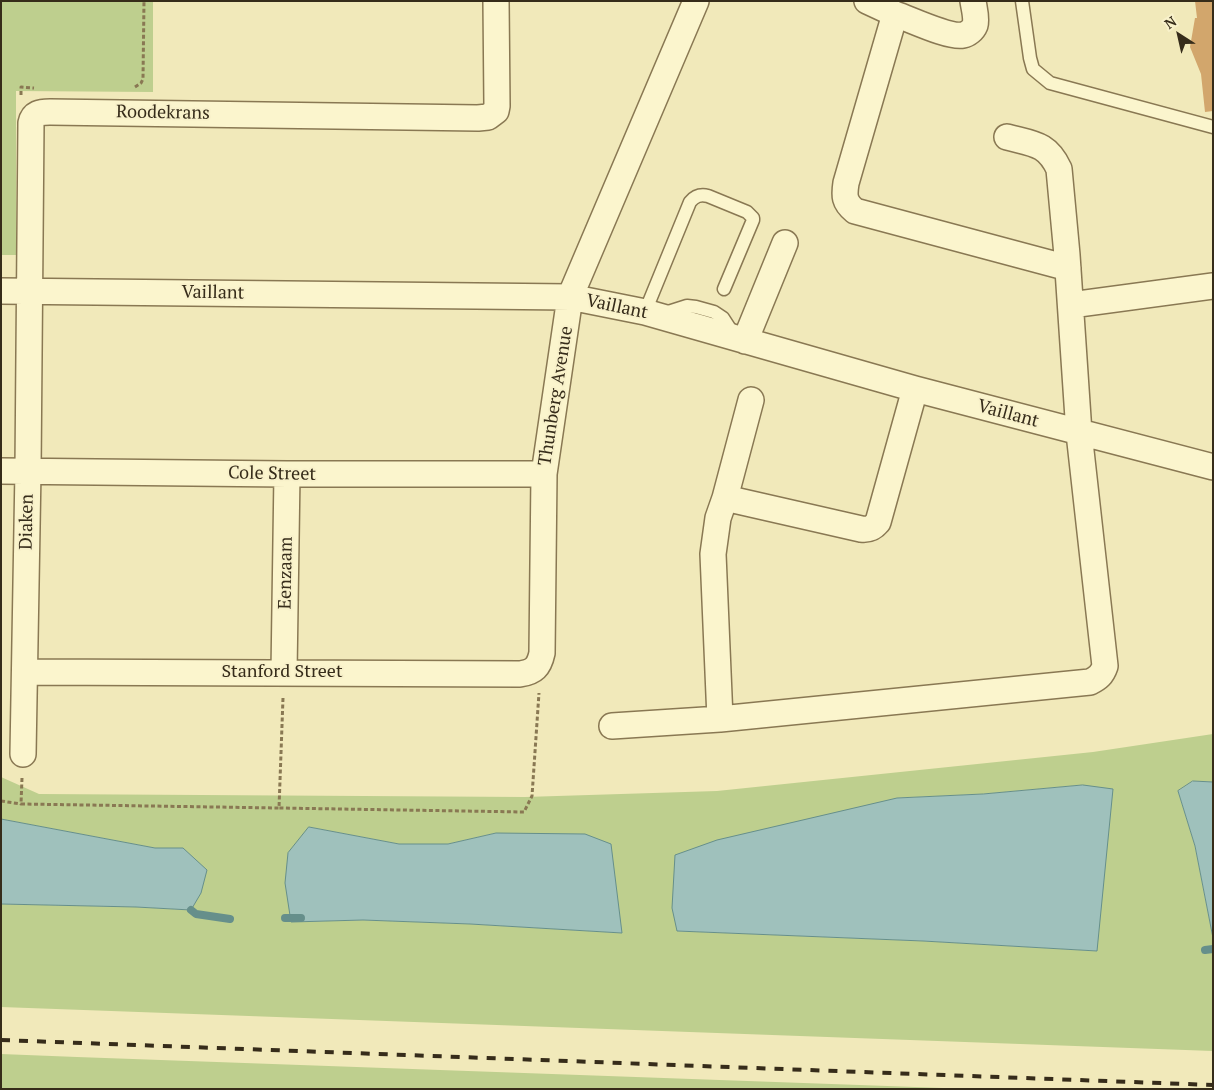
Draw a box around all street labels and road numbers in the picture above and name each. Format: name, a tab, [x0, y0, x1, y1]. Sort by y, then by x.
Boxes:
street label: Roodekrans	[116, 101, 210, 125]
street label: Vaillant	[181, 282, 245, 304]
street label: Vaillant	[584, 290, 650, 324]
street label: Thunberg Avenue	[534, 325, 578, 467]
street label: Vaillant	[975, 395, 1041, 433]
street label: Cole Street	[228, 462, 316, 486]
street label: Diaken	[16, 494, 38, 550]
street label: Eenzaam	[275, 536, 297, 610]
street label: Stanford Street	[221, 661, 343, 683]

